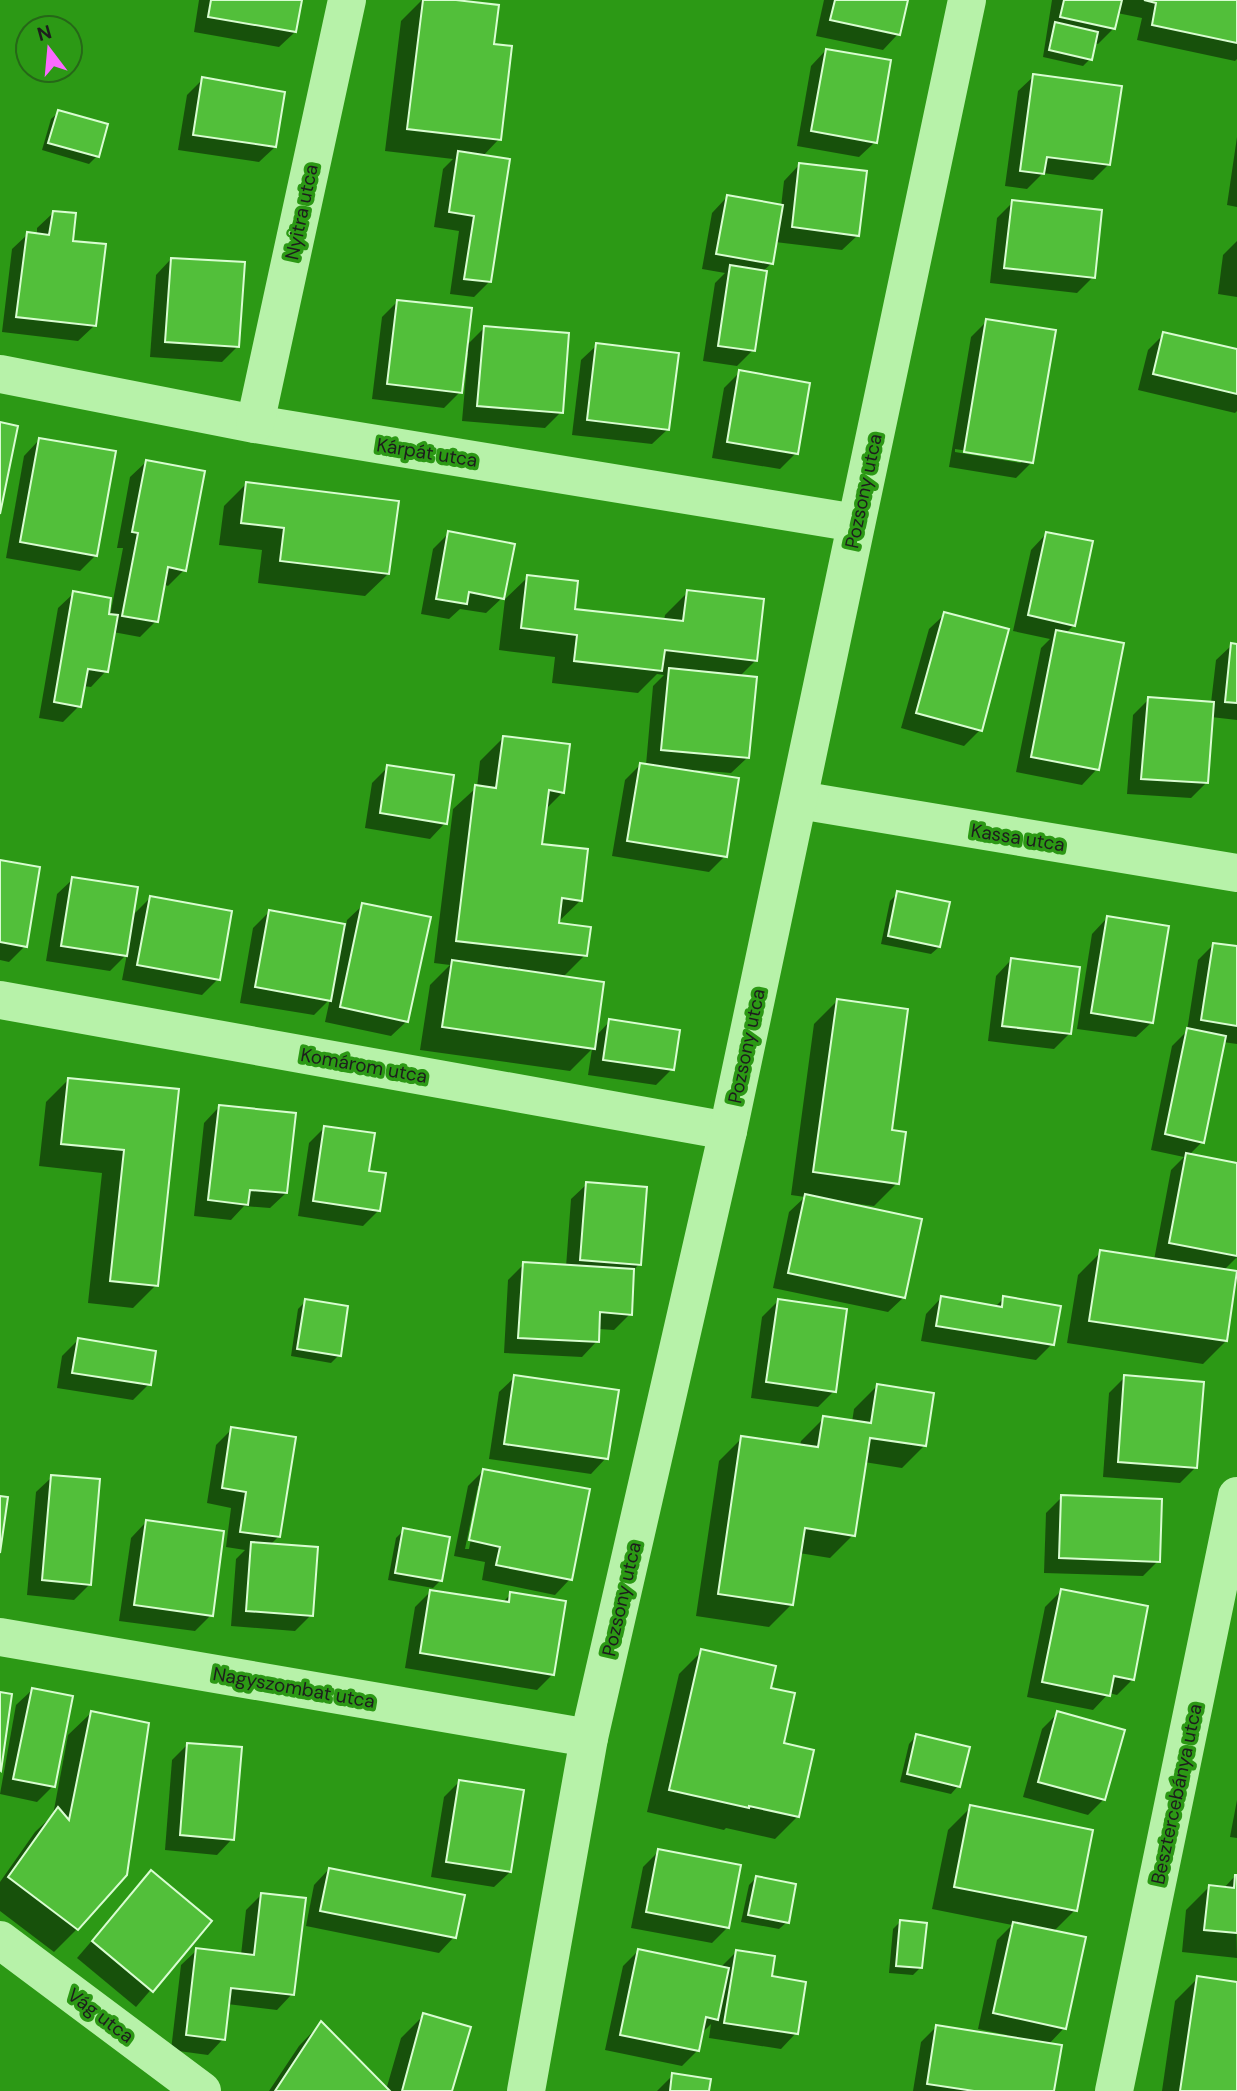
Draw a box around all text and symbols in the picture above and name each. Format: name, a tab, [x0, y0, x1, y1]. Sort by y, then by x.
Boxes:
north arrow	[14, 14, 84, 84]
text: N	[34, 19, 55, 47]
street label: Nyitra utca	[279, 162, 324, 262]
street label: Pozsony utca	[839, 431, 888, 551]
street label: Kárpát utca	[375, 432, 479, 473]
street label: Kassa utca	[969, 818, 1067, 857]
street label: Pozsony utca	[722, 986, 771, 1106]
street label: Komárom utca	[299, 1042, 429, 1089]
street label: Pozsony utca	[596, 1539, 647, 1659]
street label: Nagyszombat utca	[211, 1661, 377, 1714]
street label: Besztercebánya utca	[1145, 1701, 1208, 1887]
street label: Vág utca	[62, 1982, 139, 2049]

